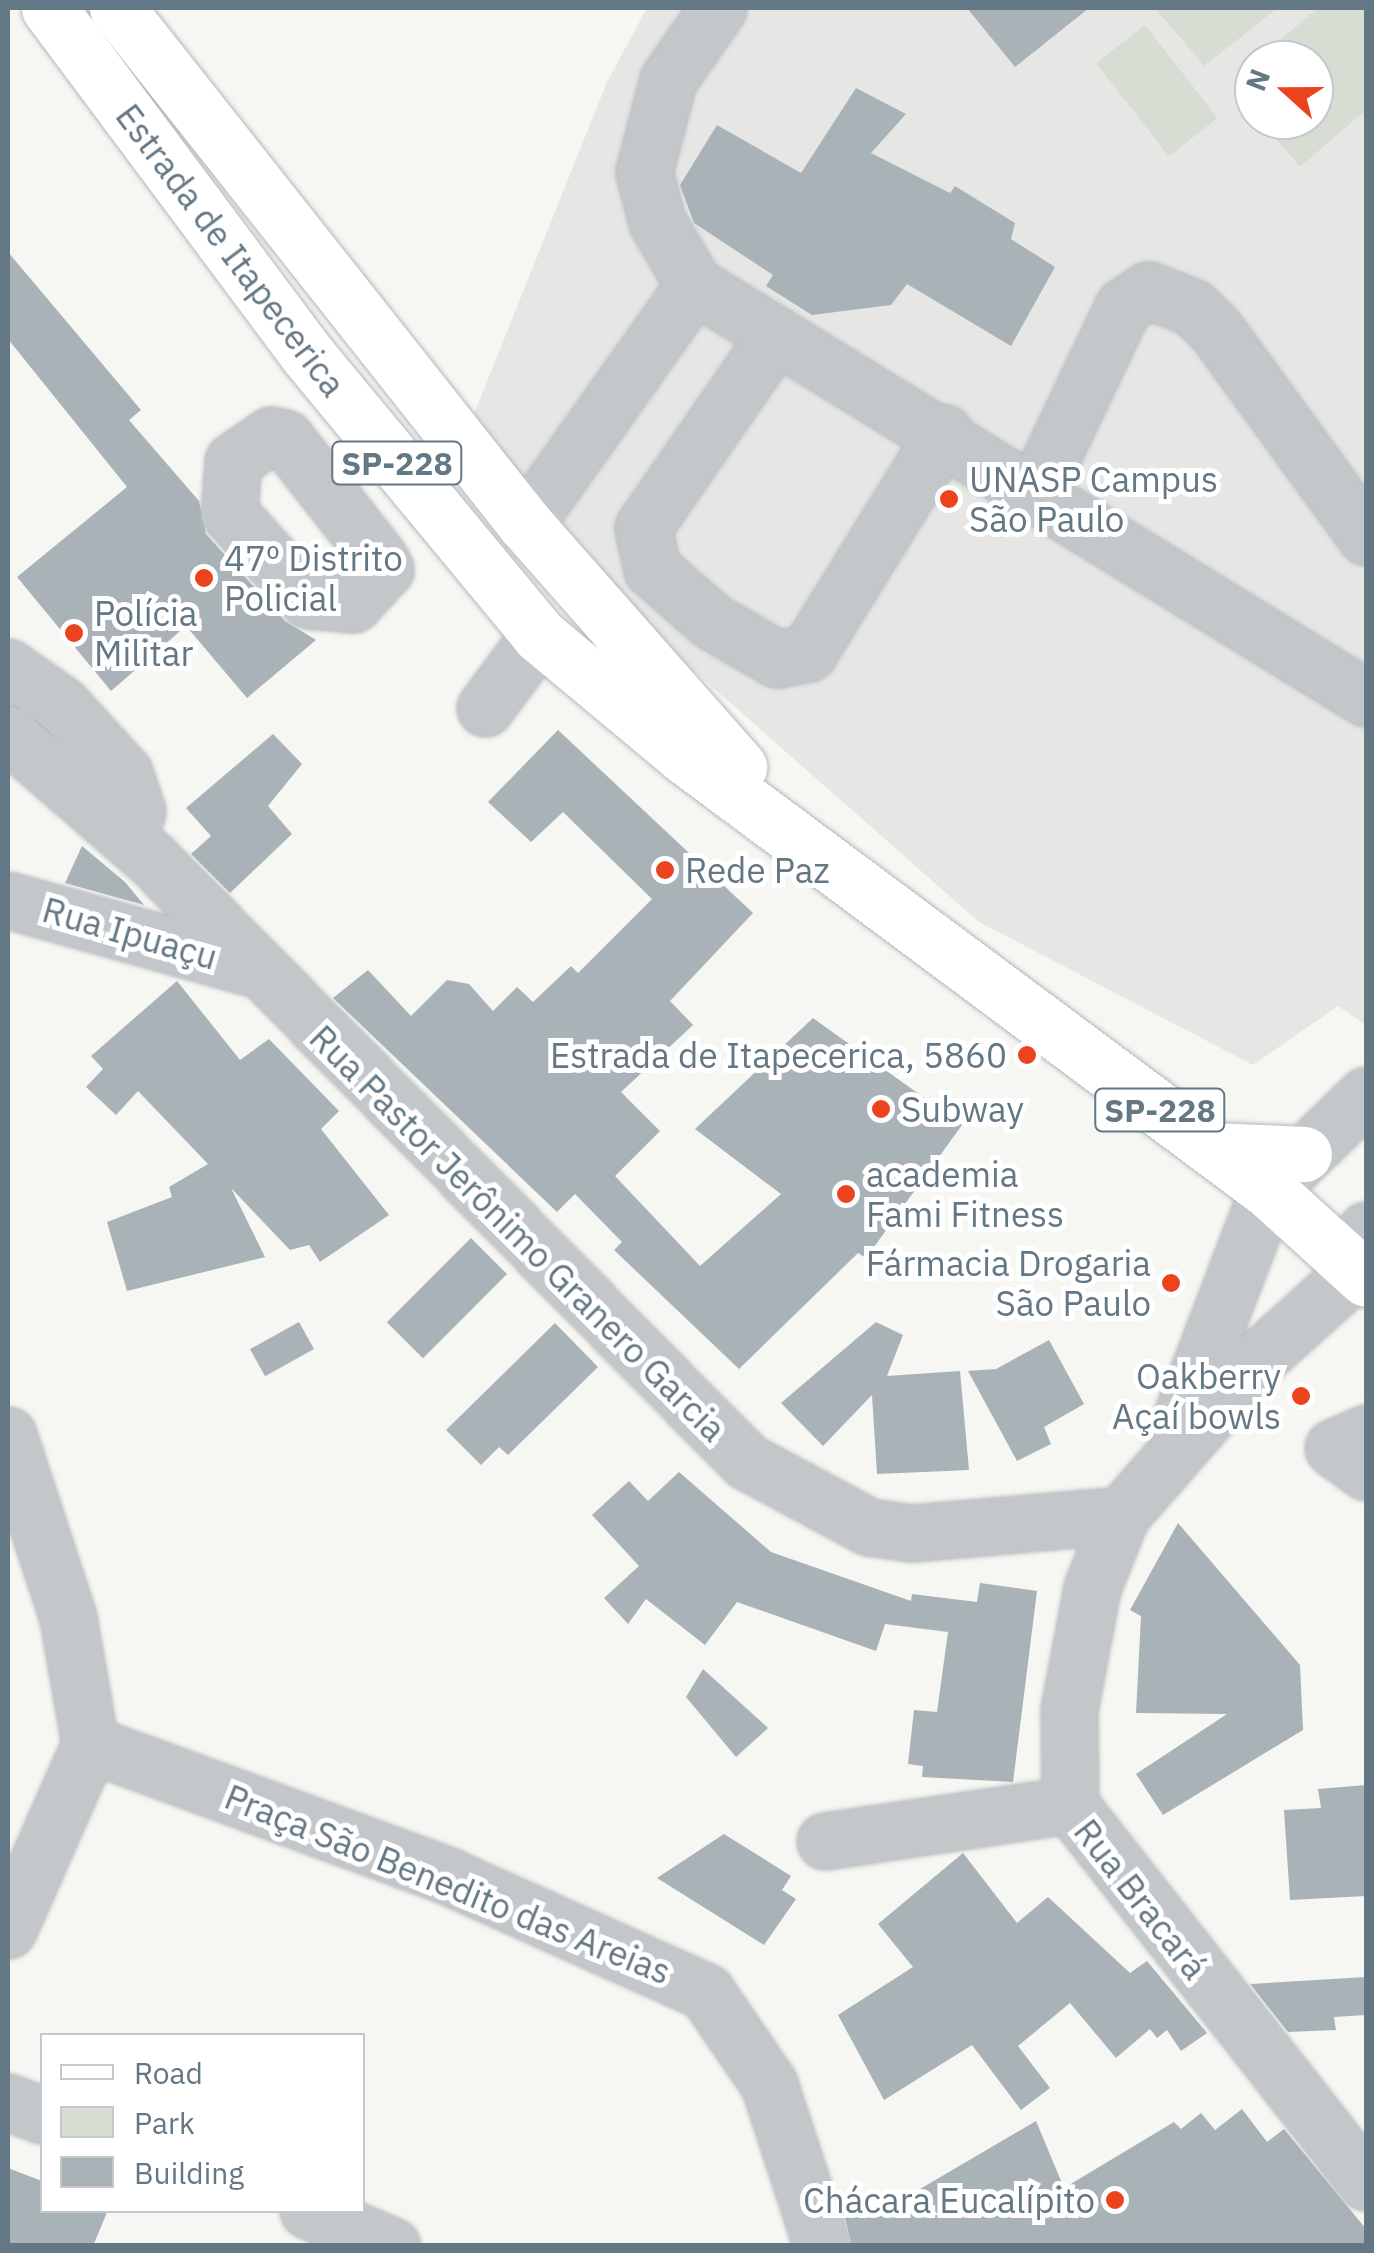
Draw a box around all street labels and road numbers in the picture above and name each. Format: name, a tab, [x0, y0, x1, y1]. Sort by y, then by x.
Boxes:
street label: Estrada de Itapecerica	[107, 96, 355, 404]
road number: SP-228	[330, 436, 464, 490]
street label: Rua Ipuaçu	[38, 888, 222, 978]
street label: Rua Pastor Jerônimo Granero Garcia	[301, 1016, 735, 1450]
road number: SP-228	[1092, 1083, 1228, 1137]
street label: Praça São Benedito das Areias	[219, 1775, 677, 1993]
street label: Rua Bracará	[1066, 1811, 1216, 1987]

